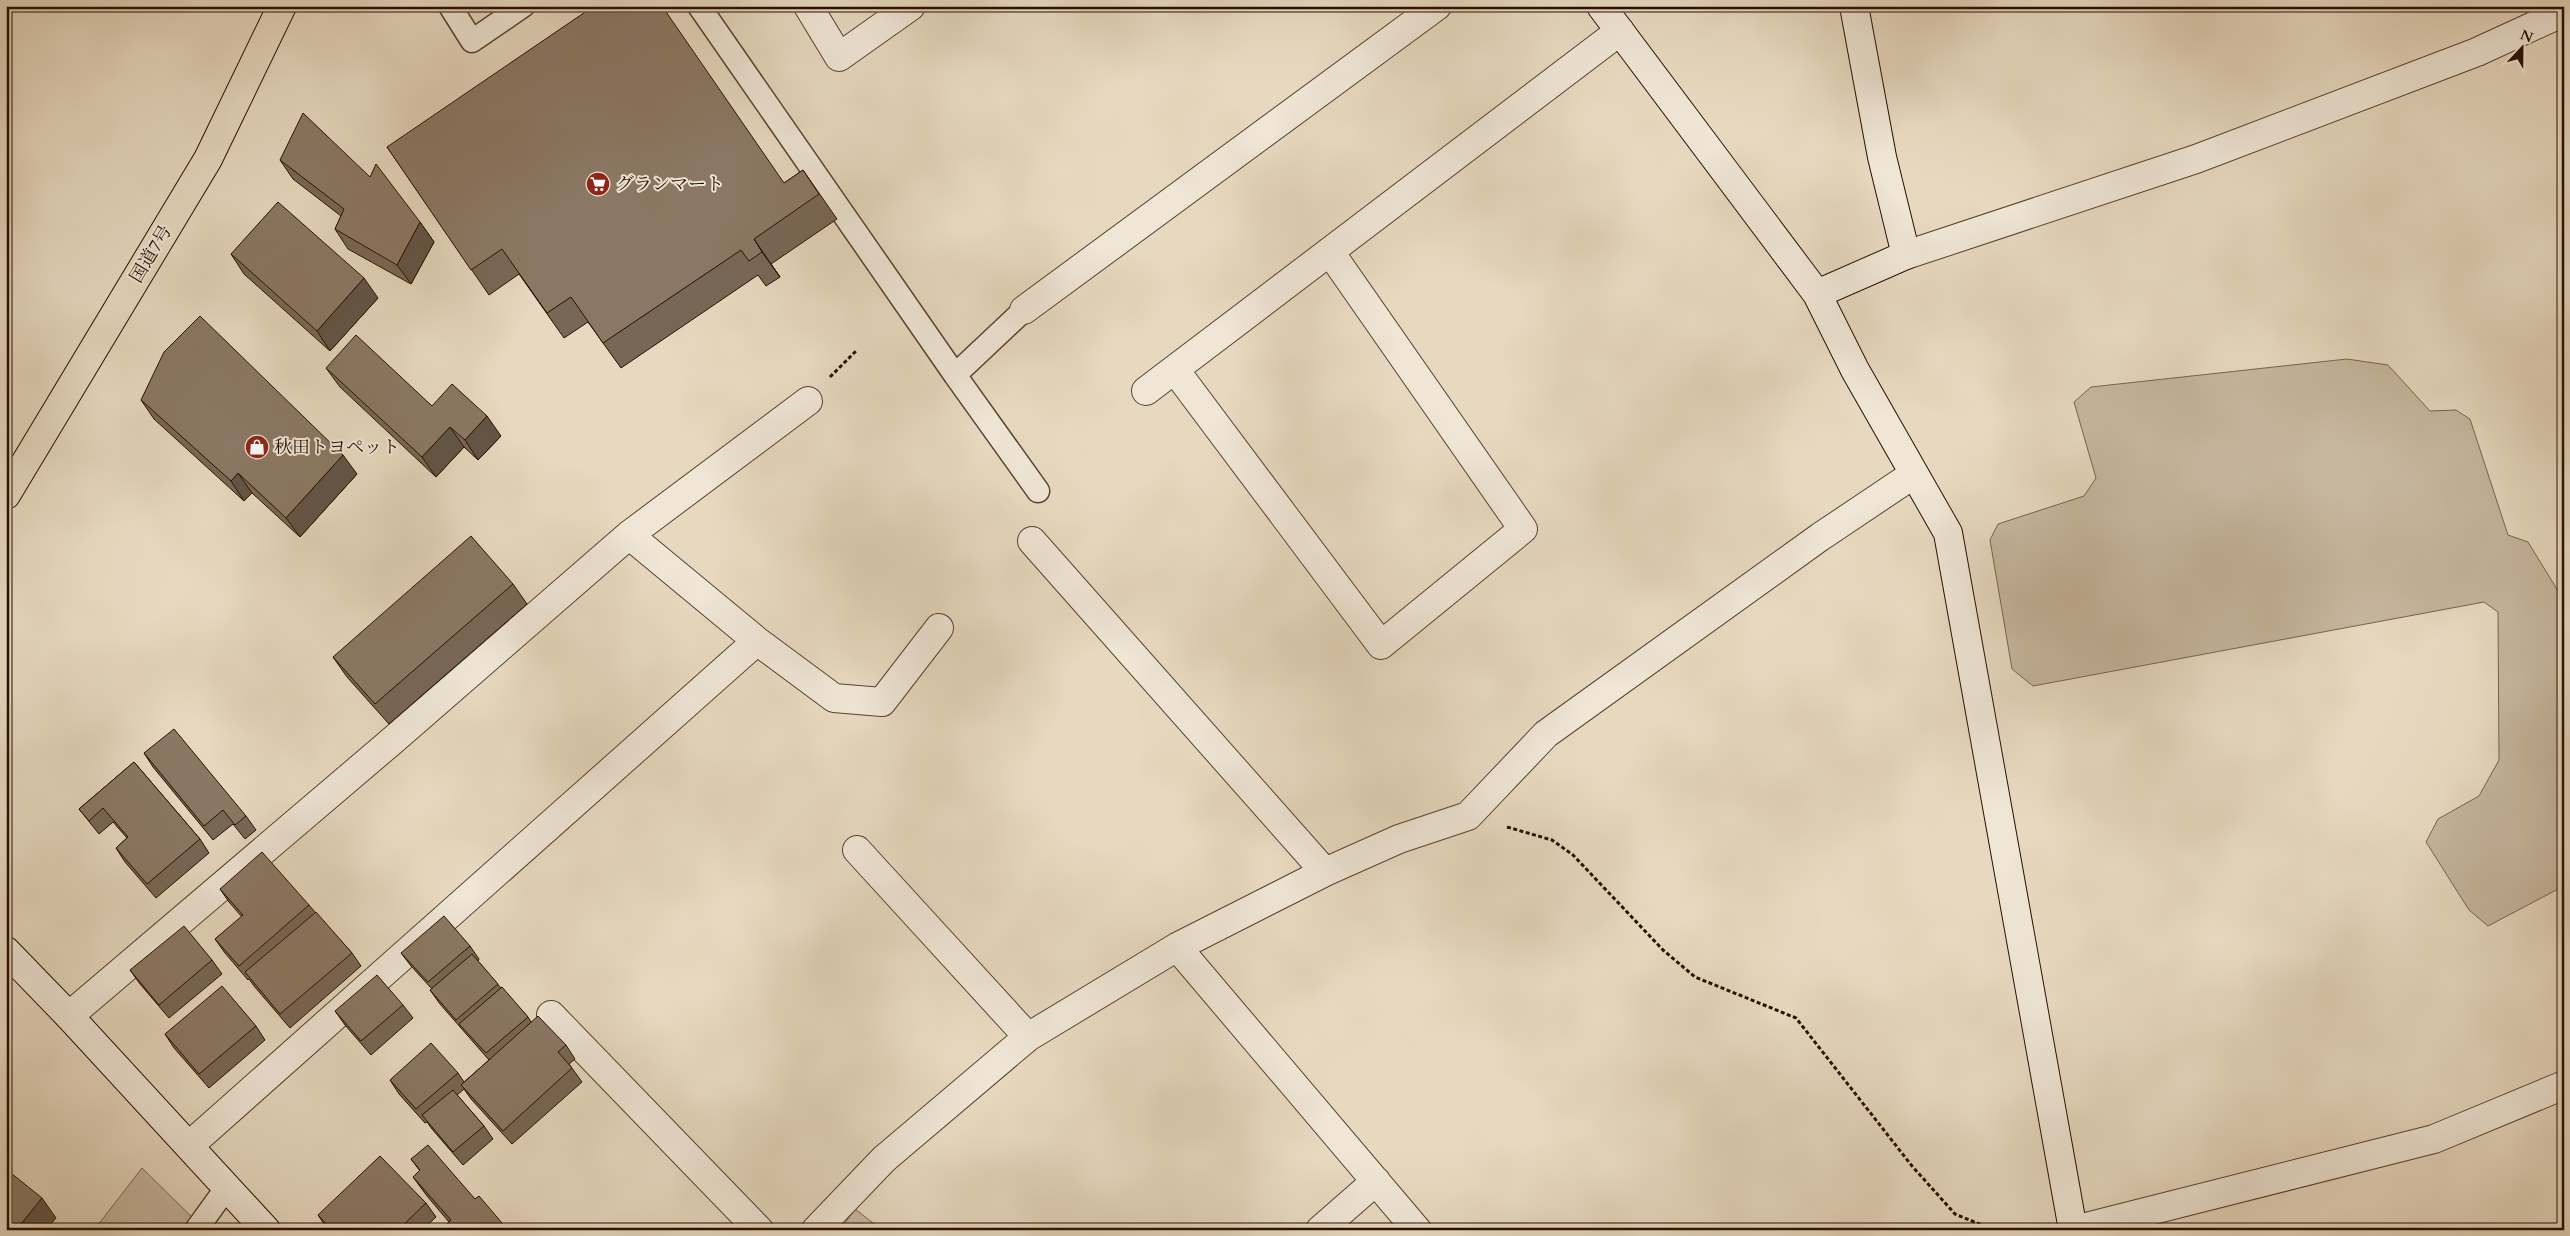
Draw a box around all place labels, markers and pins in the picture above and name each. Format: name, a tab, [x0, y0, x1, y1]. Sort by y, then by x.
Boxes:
supermarket icon: グランマート	[585, 171, 611, 197]
place label: グランマート	[616, 172, 724, 197]
shop icon: 秋田トヨペット	[244, 434, 270, 460]
place label: 秋田トヨペット	[274, 435, 400, 460]

